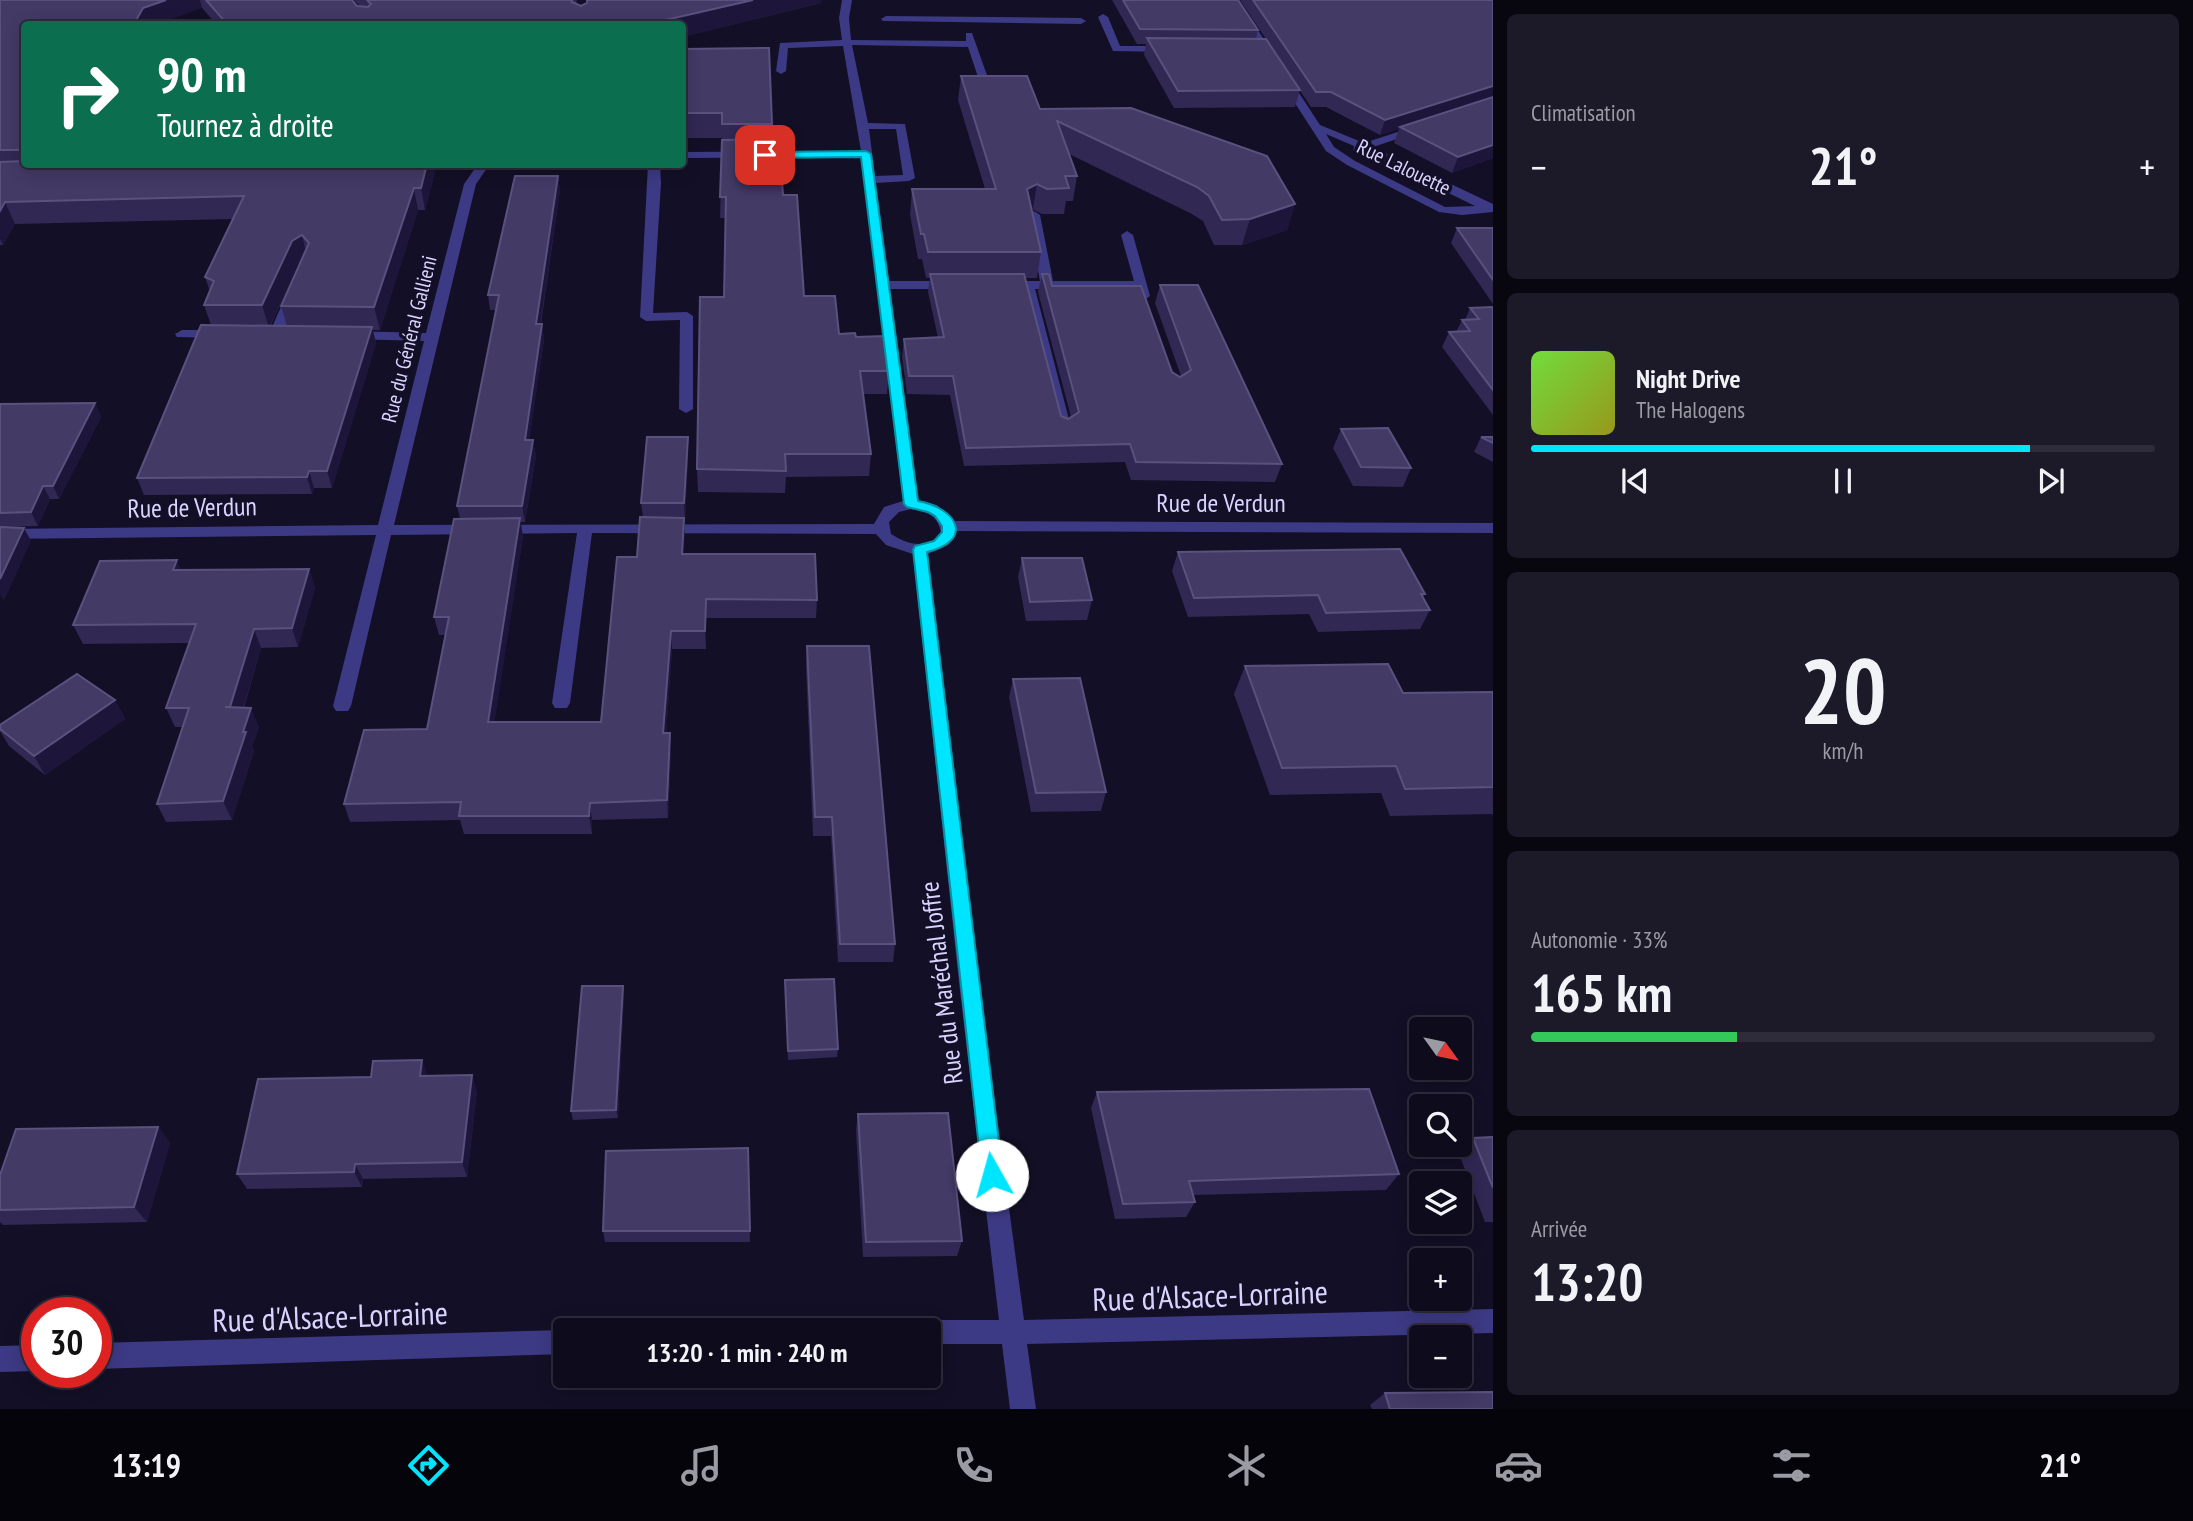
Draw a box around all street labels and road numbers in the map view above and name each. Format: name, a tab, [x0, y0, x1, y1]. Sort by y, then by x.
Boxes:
street label: Rue Lalouette	[1353, 133, 1455, 201]
street label: Rue du Général Gallieni	[375, 253, 443, 425]
street label: Rue de Verdun	[1156, 486, 1286, 519]
street label: Rue de Verdun	[127, 489, 257, 525]
street label: Rue du Maréchal Joffre	[912, 880, 970, 1086]
street label: Rue d'Alsace-Lorraine	[1092, 1270, 1328, 1320]
street label: Rue d'Alsace-Lorraine	[212, 1291, 448, 1341]

